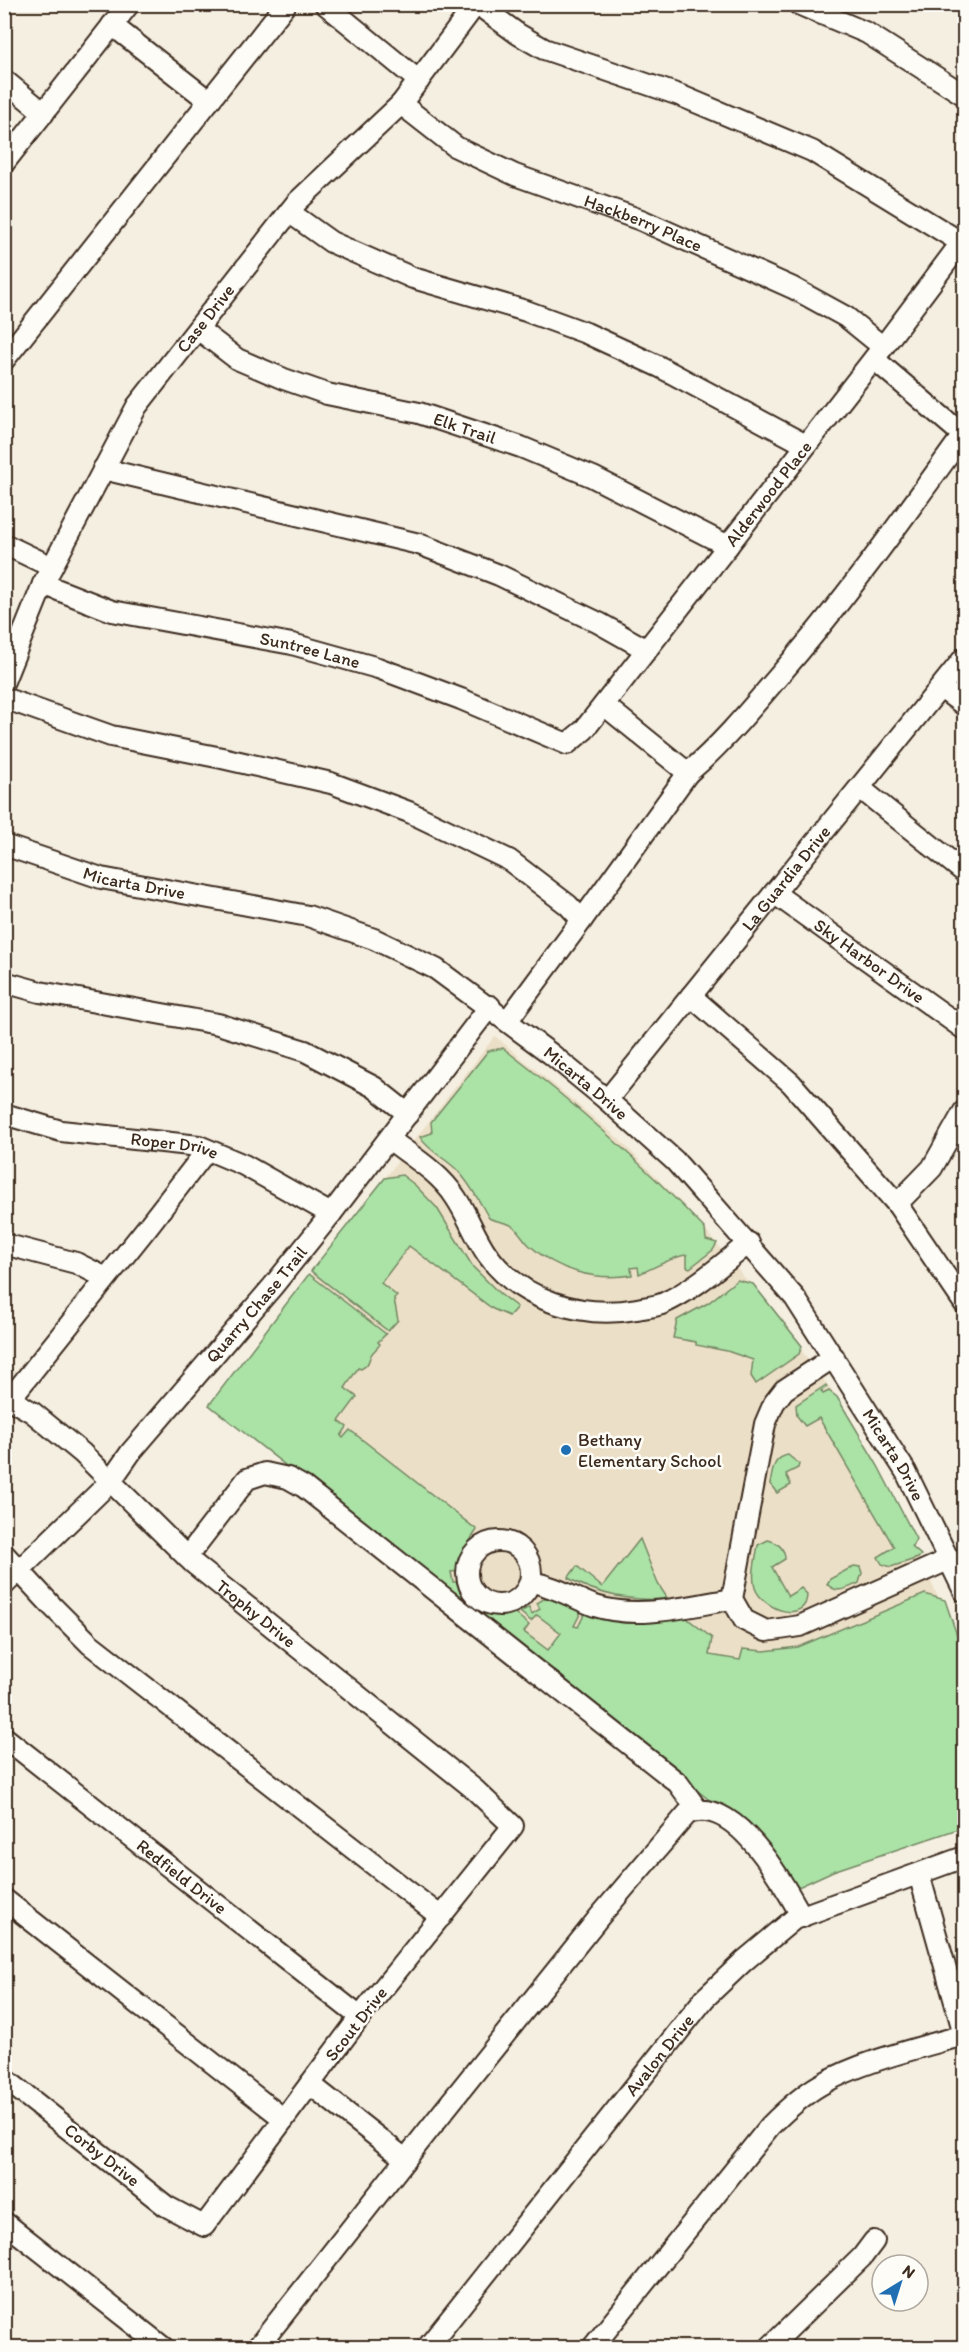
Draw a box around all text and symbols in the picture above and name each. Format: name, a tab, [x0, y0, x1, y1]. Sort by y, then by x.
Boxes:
street label: Hackberry Place	[581, 190, 706, 257]
street label: Case Drive	[172, 280, 239, 357]
street label: Elk Trail	[431, 408, 499, 449]
street label: Alderwood Place	[720, 436, 817, 551]
street label: Suntree Lane	[258, 627, 363, 673]
street label: La Guardia Drive	[737, 821, 835, 935]
street label: Micarta Drive	[80, 862, 187, 904]
street label: Sky Harbor Drive	[809, 914, 929, 1008]
street label: Micarta Drive	[539, 1041, 633, 1125]
street label: Roper Drive	[129, 1128, 222, 1164]
street label: Quarry Chase Trail	[201, 1242, 312, 1368]
street label: Micarta Drive	[858, 1405, 929, 1505]
place label: Bethany Elementary School	[578, 1429, 722, 1472]
marker: Bethany Elementary School	[559, 1443, 573, 1457]
street label: Trophy Drive	[212, 1575, 300, 1652]
street label: Redfield Drive	[132, 1834, 231, 1919]
street label: Scout Drive	[320, 1982, 392, 2066]
street label: Avalon Drive	[621, 2010, 699, 2100]
street label: Corby Drive	[60, 2119, 144, 2191]
north arrow	[870, 2253, 930, 2313]
text: N	[899, 2261, 919, 2282]

